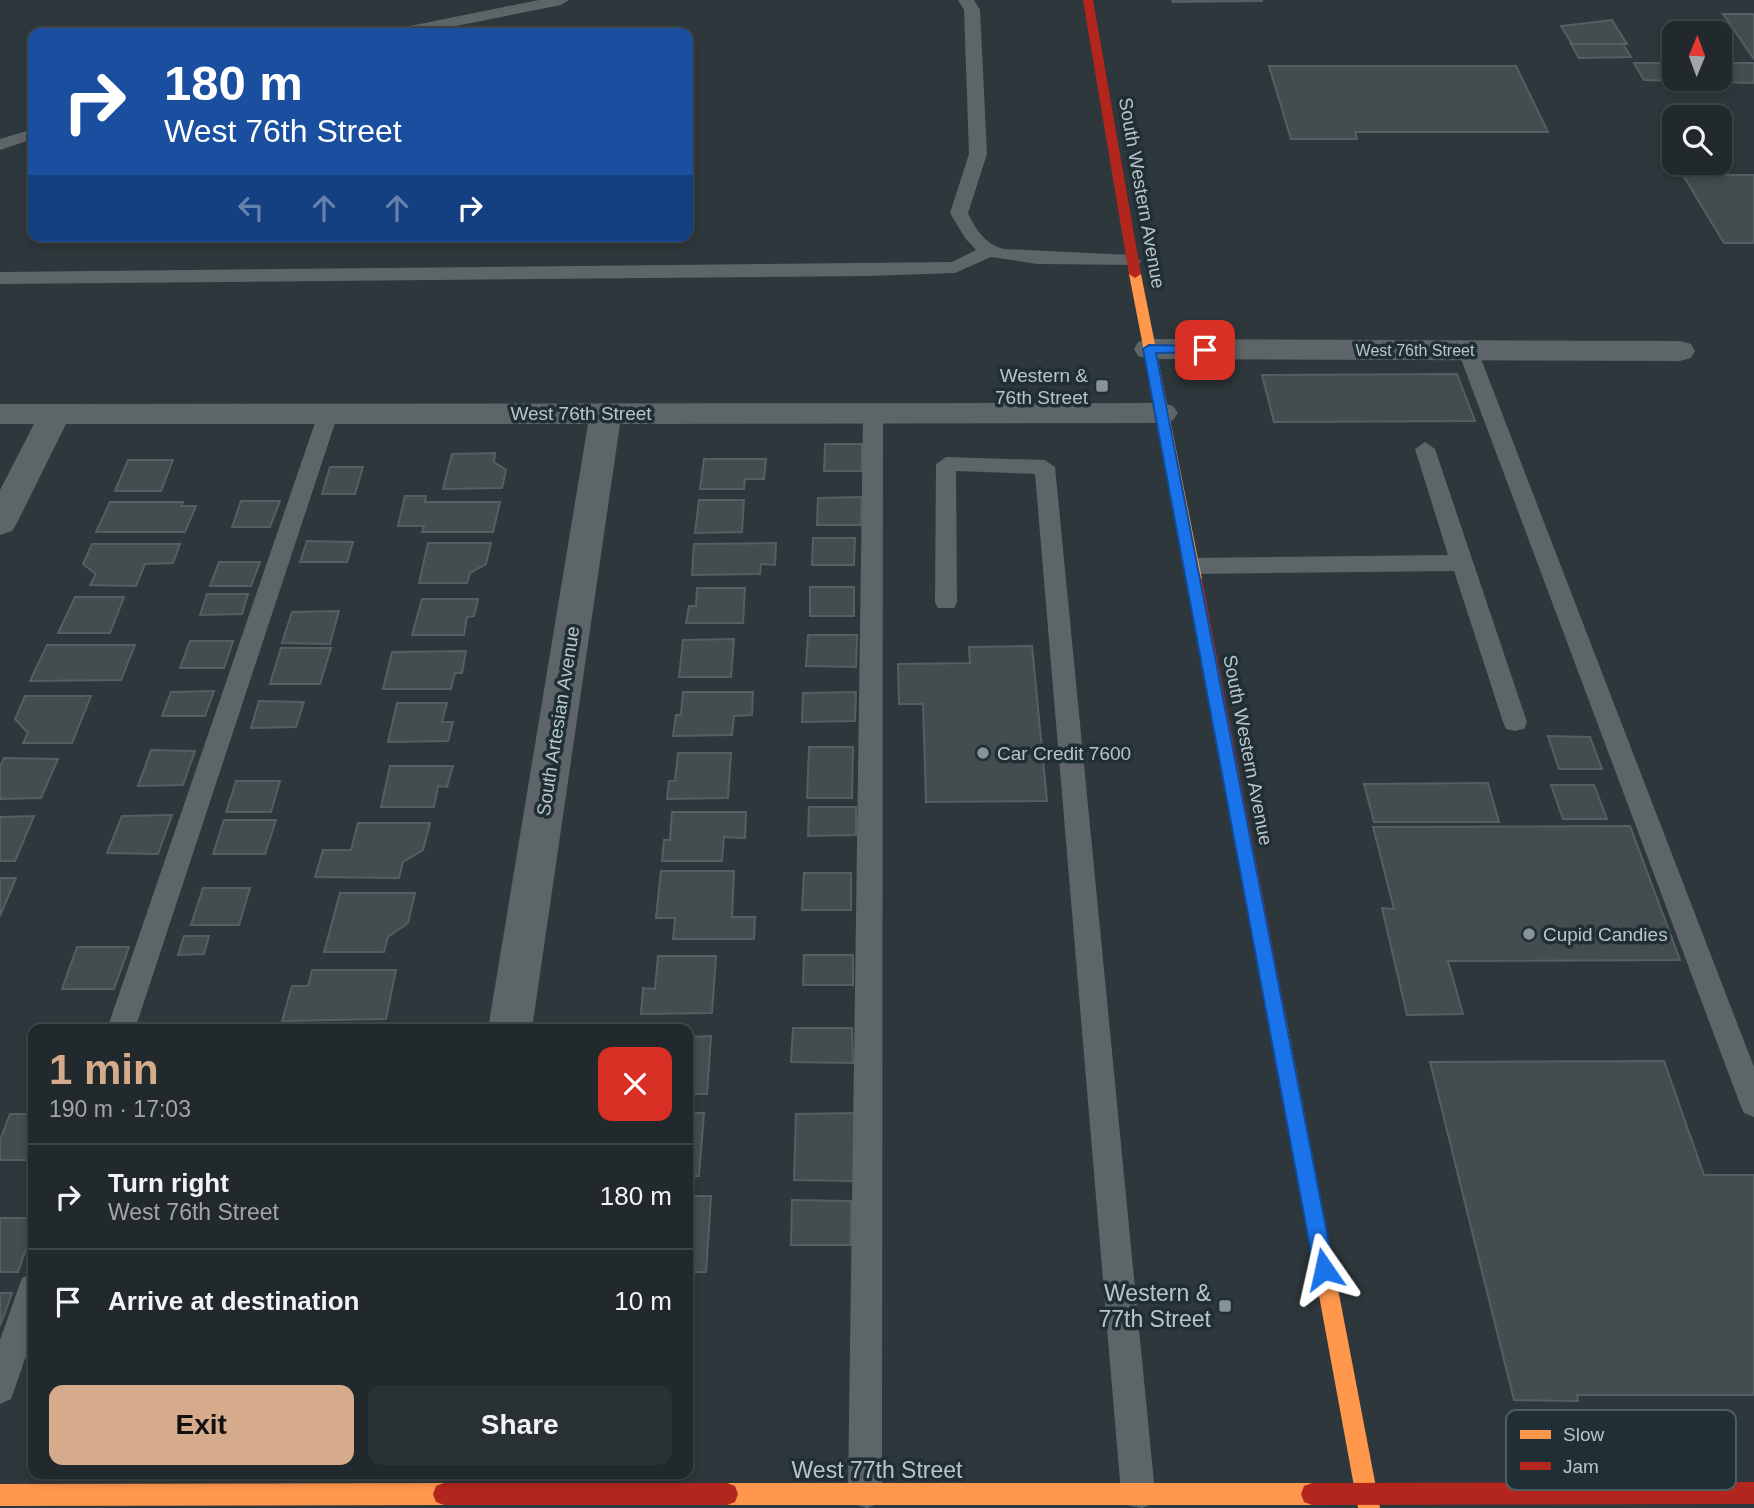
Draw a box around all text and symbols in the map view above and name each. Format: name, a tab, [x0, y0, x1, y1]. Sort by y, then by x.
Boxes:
north arrow	[1662, 21, 1732, 91]
map controls	[1662, 21, 1732, 175]
icon: right	[49, 56, 140, 147]
text: 180 m	[164, 56, 303, 110]
street label: South Western Avenue	[1115, 96, 1169, 290]
button: search	[1662, 105, 1732, 175]
text: West 76th Street	[164, 113, 402, 149]
icon: left	[232, 189, 270, 227]
icon: ahead	[305, 189, 343, 227]
icon: ahead	[378, 189, 416, 227]
icon: right	[451, 189, 489, 227]
pin	[1175, 320, 1235, 380]
icon: arrive	[1186, 331, 1224, 369]
street label: West 76th Street	[1356, 342, 1475, 359]
place label: Western & 76th Street	[995, 365, 1089, 408]
marker: Western & 76th Street	[1094, 378, 1110, 394]
street label: West 76th Street	[510, 403, 652, 424]
street label: South Artesian Avenue	[533, 625, 583, 817]
street label: South Western Avenue	[1219, 653, 1277, 847]
place label: Car Credit 7600	[997, 743, 1131, 764]
marker: Car Credit 7600	[975, 745, 991, 761]
place label: Cupid Candies	[1543, 924, 1668, 945]
marker: Cupid Candies	[1521, 926, 1537, 942]
text: 1 min	[49, 1046, 159, 1093]
button: close	[598, 1047, 672, 1121]
text: 190 m · 17:03	[49, 1096, 191, 1122]
text: Turn right	[108, 1168, 229, 1198]
icon: right	[49, 1178, 87, 1216]
text: 180 m	[600, 1181, 672, 1211]
text: West 76th Street	[108, 1199, 279, 1225]
position arrow	[1287, 1232, 1361, 1306]
place label: Western & 77th Street	[1098, 1280, 1212, 1332]
icon: arrive	[49, 1283, 87, 1321]
text: Arrive at destination	[108, 1286, 359, 1316]
text: 10 m	[614, 1286, 672, 1316]
marker: Western & 77th Street	[1217, 1298, 1233, 1314]
button: Exit	[49, 1385, 354, 1465]
button: Share	[368, 1385, 672, 1465]
legend	[1506, 1410, 1736, 1490]
text: Slow	[1563, 1424, 1604, 1445]
text: Jam	[1563, 1456, 1599, 1477]
street label: West 77th Street	[792, 1457, 963, 1483]

